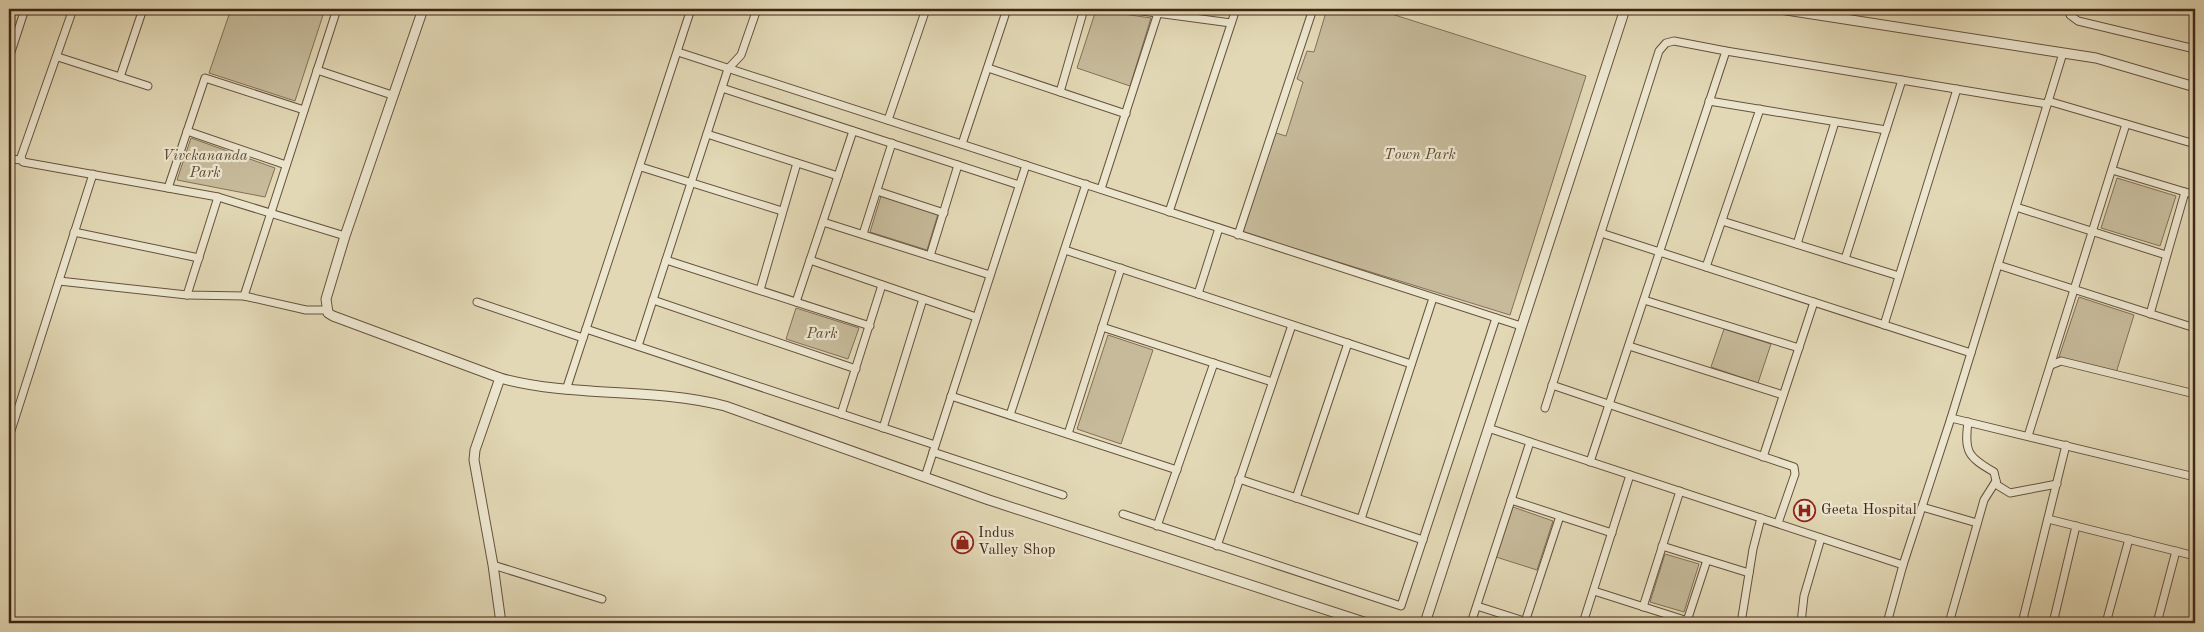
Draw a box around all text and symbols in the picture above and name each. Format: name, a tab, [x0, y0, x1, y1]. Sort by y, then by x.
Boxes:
park label: Town Park	[1384, 148, 1456, 163]
park label: Vivekananda Park	[162, 149, 248, 181]
park label: Park	[806, 327, 838, 342]
hospital icon: Geeta Hospital	[1793, 498, 1817, 522]
place label: Geeta Hospital	[1821, 503, 1917, 518]
place label: Indus Valley Shop	[978, 526, 1056, 558]
shop icon: Indus Valley Shop	[950, 530, 974, 554]

